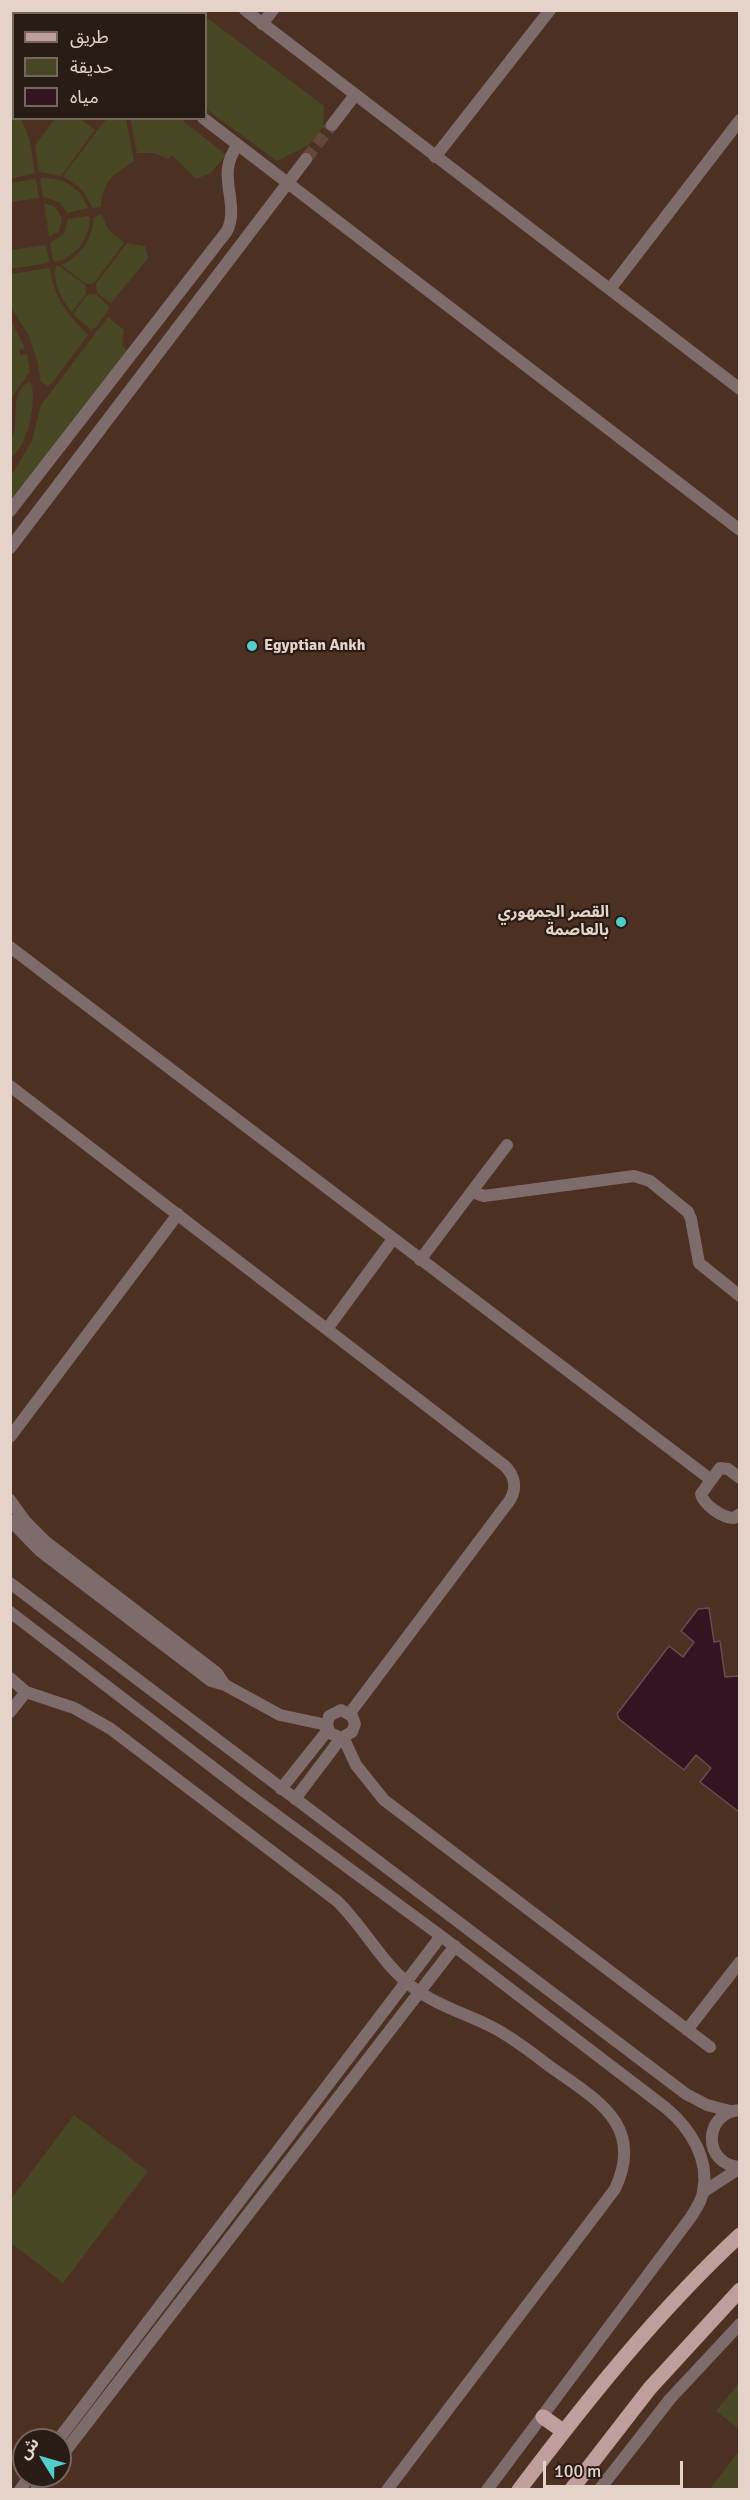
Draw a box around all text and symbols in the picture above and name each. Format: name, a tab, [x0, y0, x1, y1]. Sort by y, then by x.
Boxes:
legend	[12, 12, 207, 120]
text: طريق	[70, 26, 109, 48]
text: حديقة	[70, 56, 113, 78]
text: مياه	[70, 86, 99, 108]
place label: Egyptian Ankh	[264, 636, 365, 656]
marker: Egyptian Ankh	[245, 639, 259, 653]
place label: القصر الجمهوري بالعاصمة	[498, 903, 609, 941]
marker: القصر الجمهوري بالعاصمة	[614, 915, 628, 929]
north arrow	[12, 2428, 72, 2488]
text: ش	[15, 2434, 44, 2463]
scale bar	[546, 2449, 686, 2487]
text: 100 m	[554, 2460, 601, 2482]

